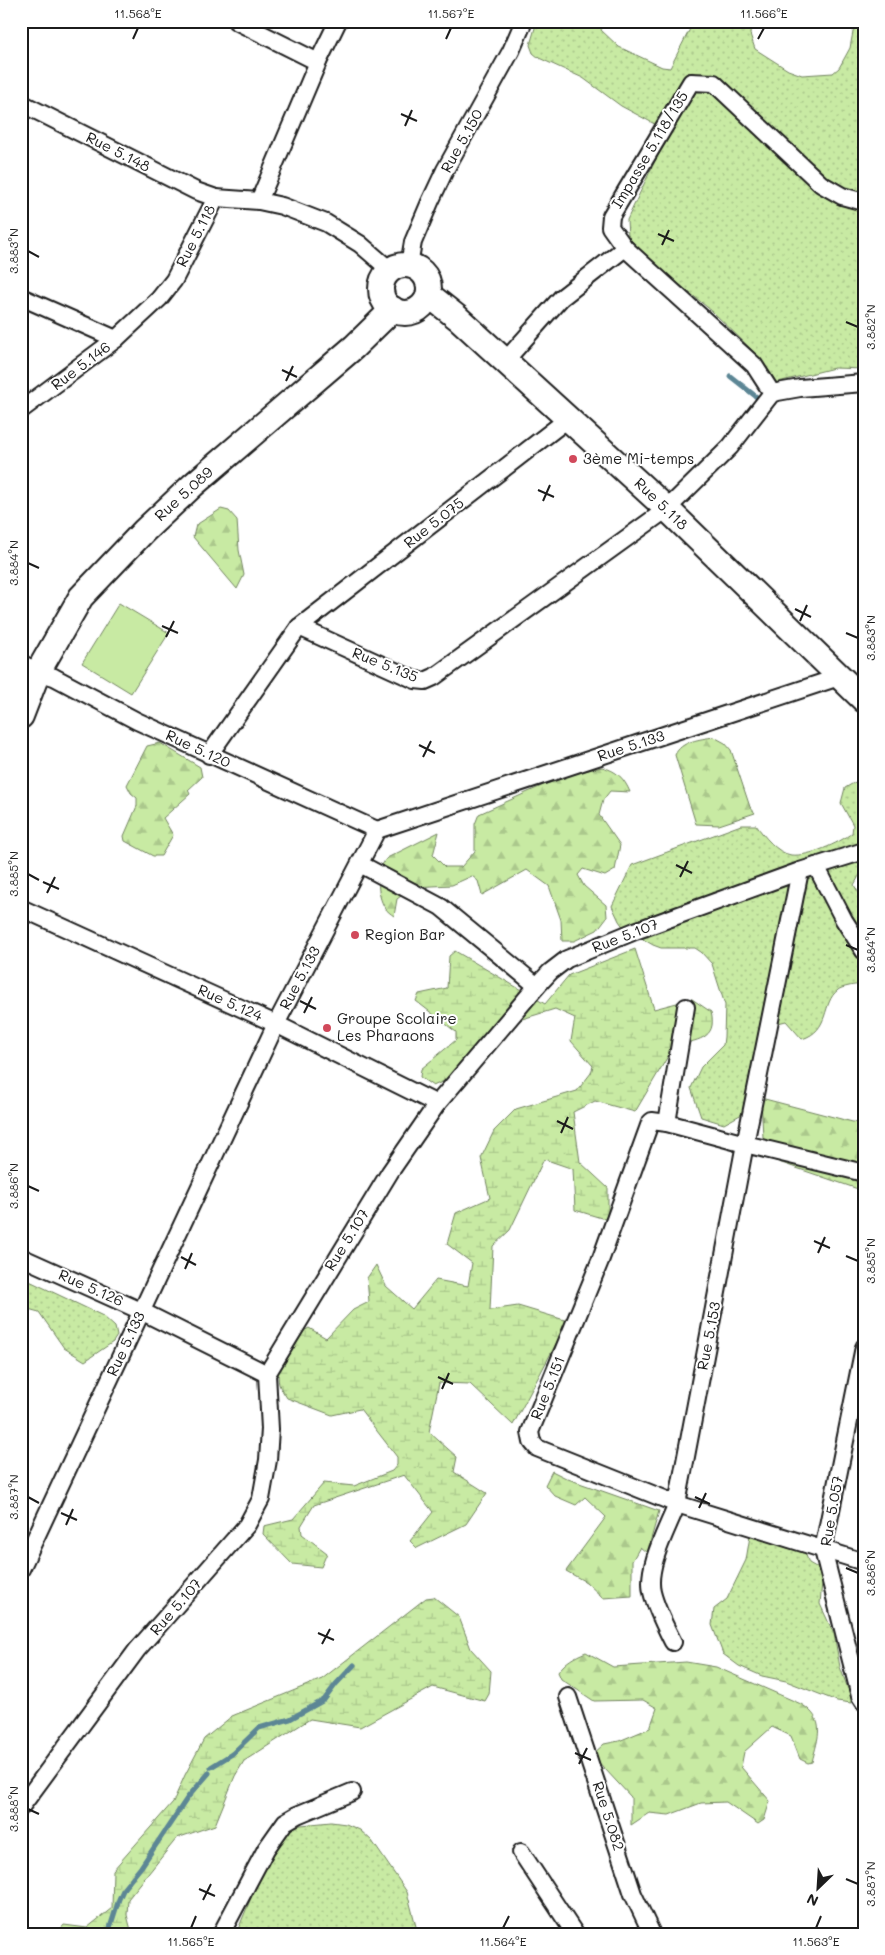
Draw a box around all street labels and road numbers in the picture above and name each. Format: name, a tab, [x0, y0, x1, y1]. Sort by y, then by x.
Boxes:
street label: Impasse 5.118/135	[606, 87, 692, 212]
street label: Rue 5.150	[435, 105, 487, 176]
street label: Rue 5.148	[83, 126, 154, 176]
street label: Rue 5.118	[171, 201, 219, 270]
street label: Rue 5.146	[47, 336, 114, 394]
street label: Rue 5.089	[150, 462, 217, 525]
street label: Rue 5.118	[630, 473, 693, 534]
street label: Rue 5.075	[399, 492, 468, 552]
street label: Rue 5.135	[349, 642, 421, 686]
street label: Rue 5.120	[163, 724, 234, 772]
street label: Rue 5.133	[595, 725, 667, 765]
street label: Rue 5.107	[589, 913, 661, 957]
street label: Rue 5.133	[274, 942, 324, 1013]
street label: Rue 5.124	[195, 979, 266, 1025]
street label: Rue 5.107	[319, 1205, 373, 1274]
street label: Rue 5.126	[56, 1264, 127, 1310]
street label: Rue 5.153	[692, 1300, 724, 1372]
street label: Rue 5.133	[101, 1308, 149, 1379]
street label: Rue 5.151	[525, 1353, 569, 1423]
street label: Rue 5.057	[815, 1474, 847, 1548]
street label: Rue 5.107	[145, 1574, 206, 1639]
street label: Rue 5.082	[588, 1778, 630, 1853]

